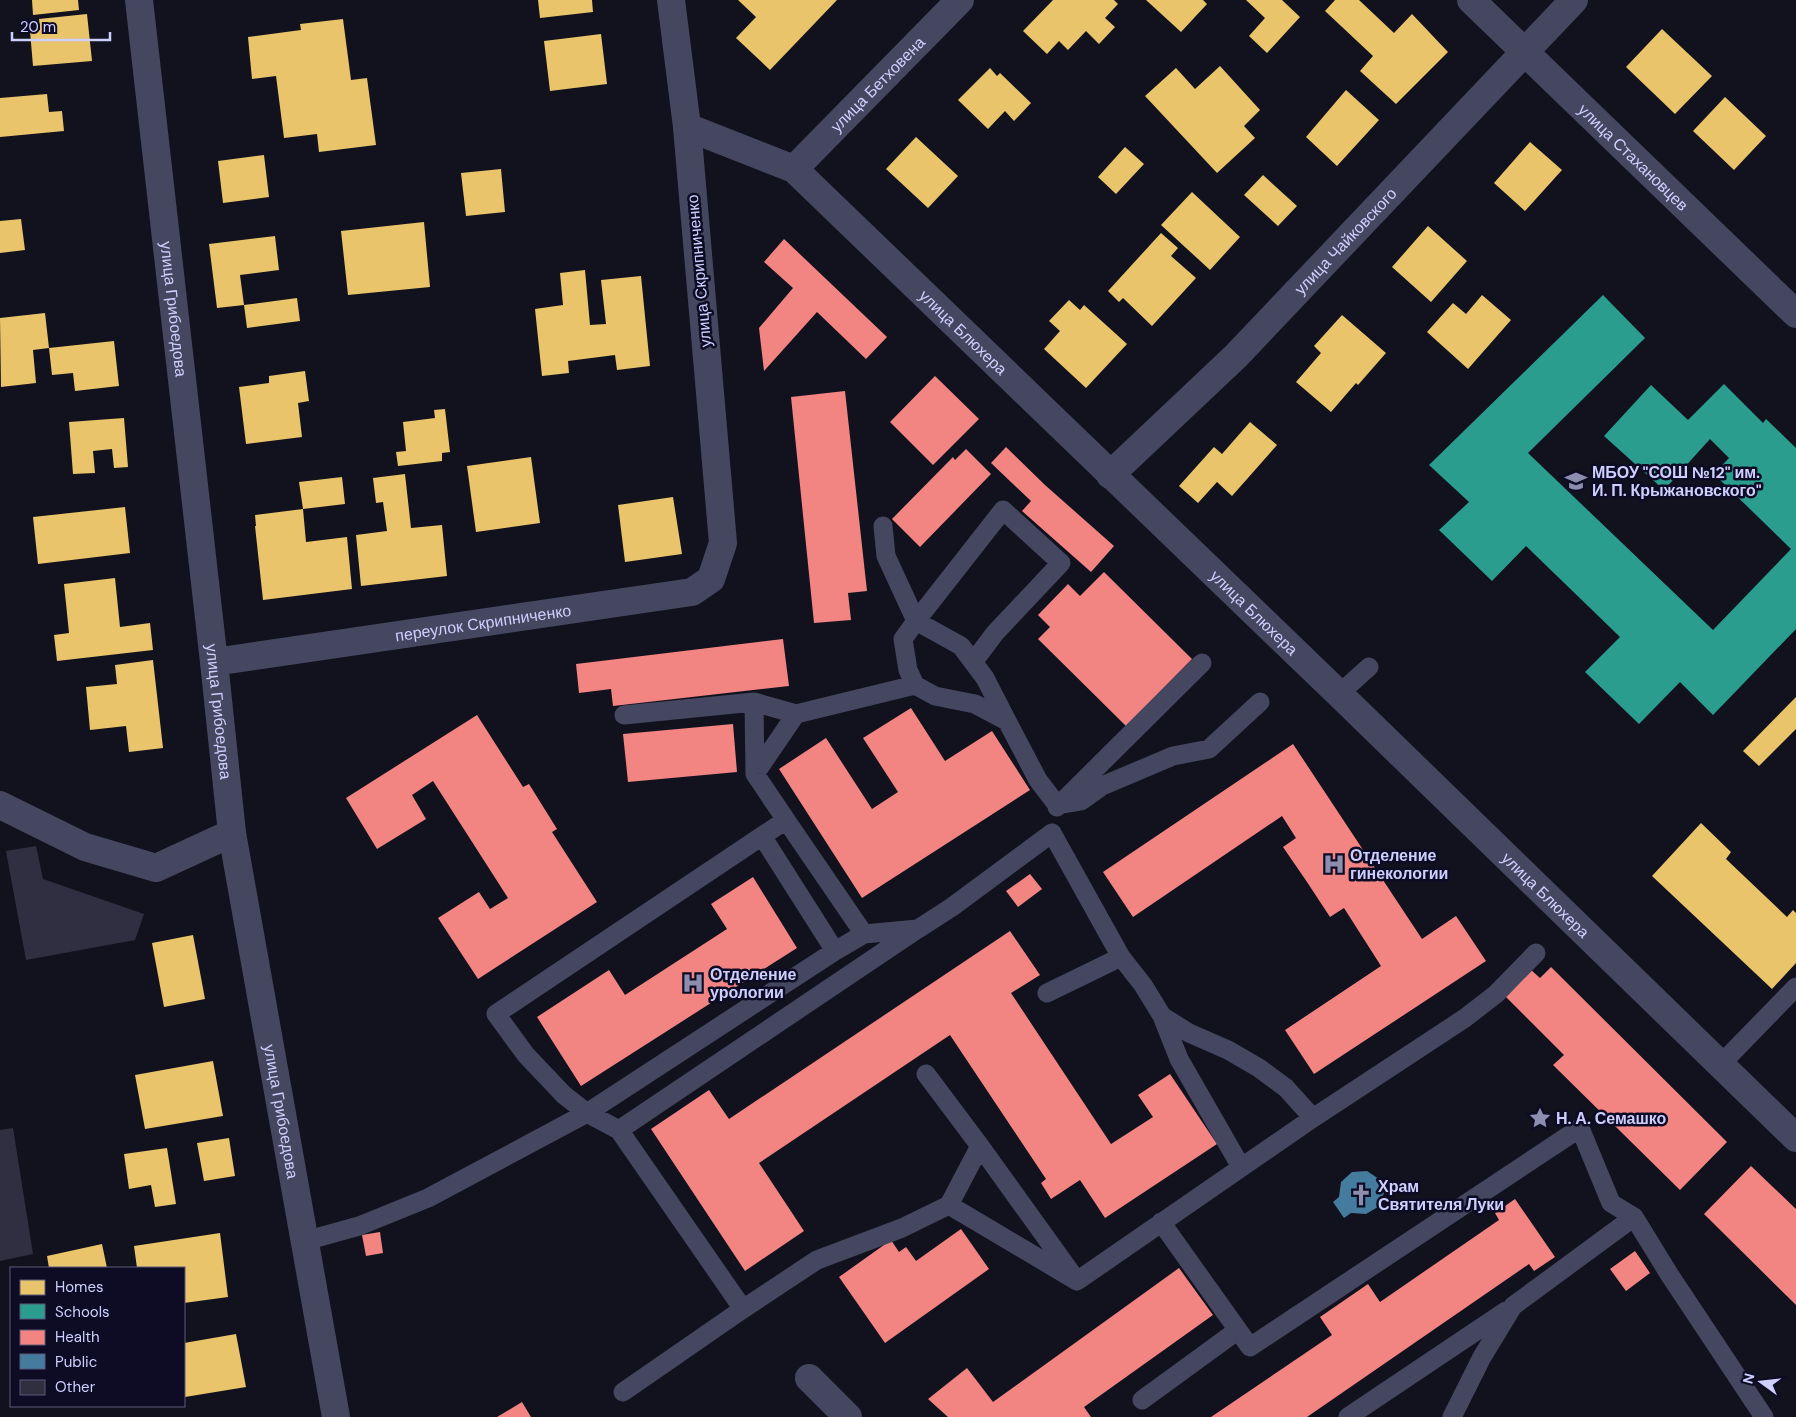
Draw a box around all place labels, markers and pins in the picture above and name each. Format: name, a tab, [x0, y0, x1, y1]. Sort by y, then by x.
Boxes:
place label: МБОУ "СОШ №12" им. И. П. Крыжановского"	[1592, 462, 1762, 501]
school or university icon: МБОУ "СОШ №12" им. И. П. Крыжановского"	[1563, 468, 1589, 494]
place label: Отделение гинекологии	[1350, 845, 1448, 884]
hospital icon: Отделение гинекологии	[1321, 851, 1347, 877]
place label: Отделение урологии	[710, 964, 796, 1003]
hospital icon: Отделение урологии	[680, 970, 706, 996]
place icon: Н. А. Семашко	[1527, 1105, 1553, 1131]
place label: Н. А. Семашко	[1556, 1108, 1667, 1129]
place label: Храм Святителя Луки	[1378, 1176, 1504, 1215]
church icon: Храм Святителя Луки	[1348, 1182, 1374, 1208]

